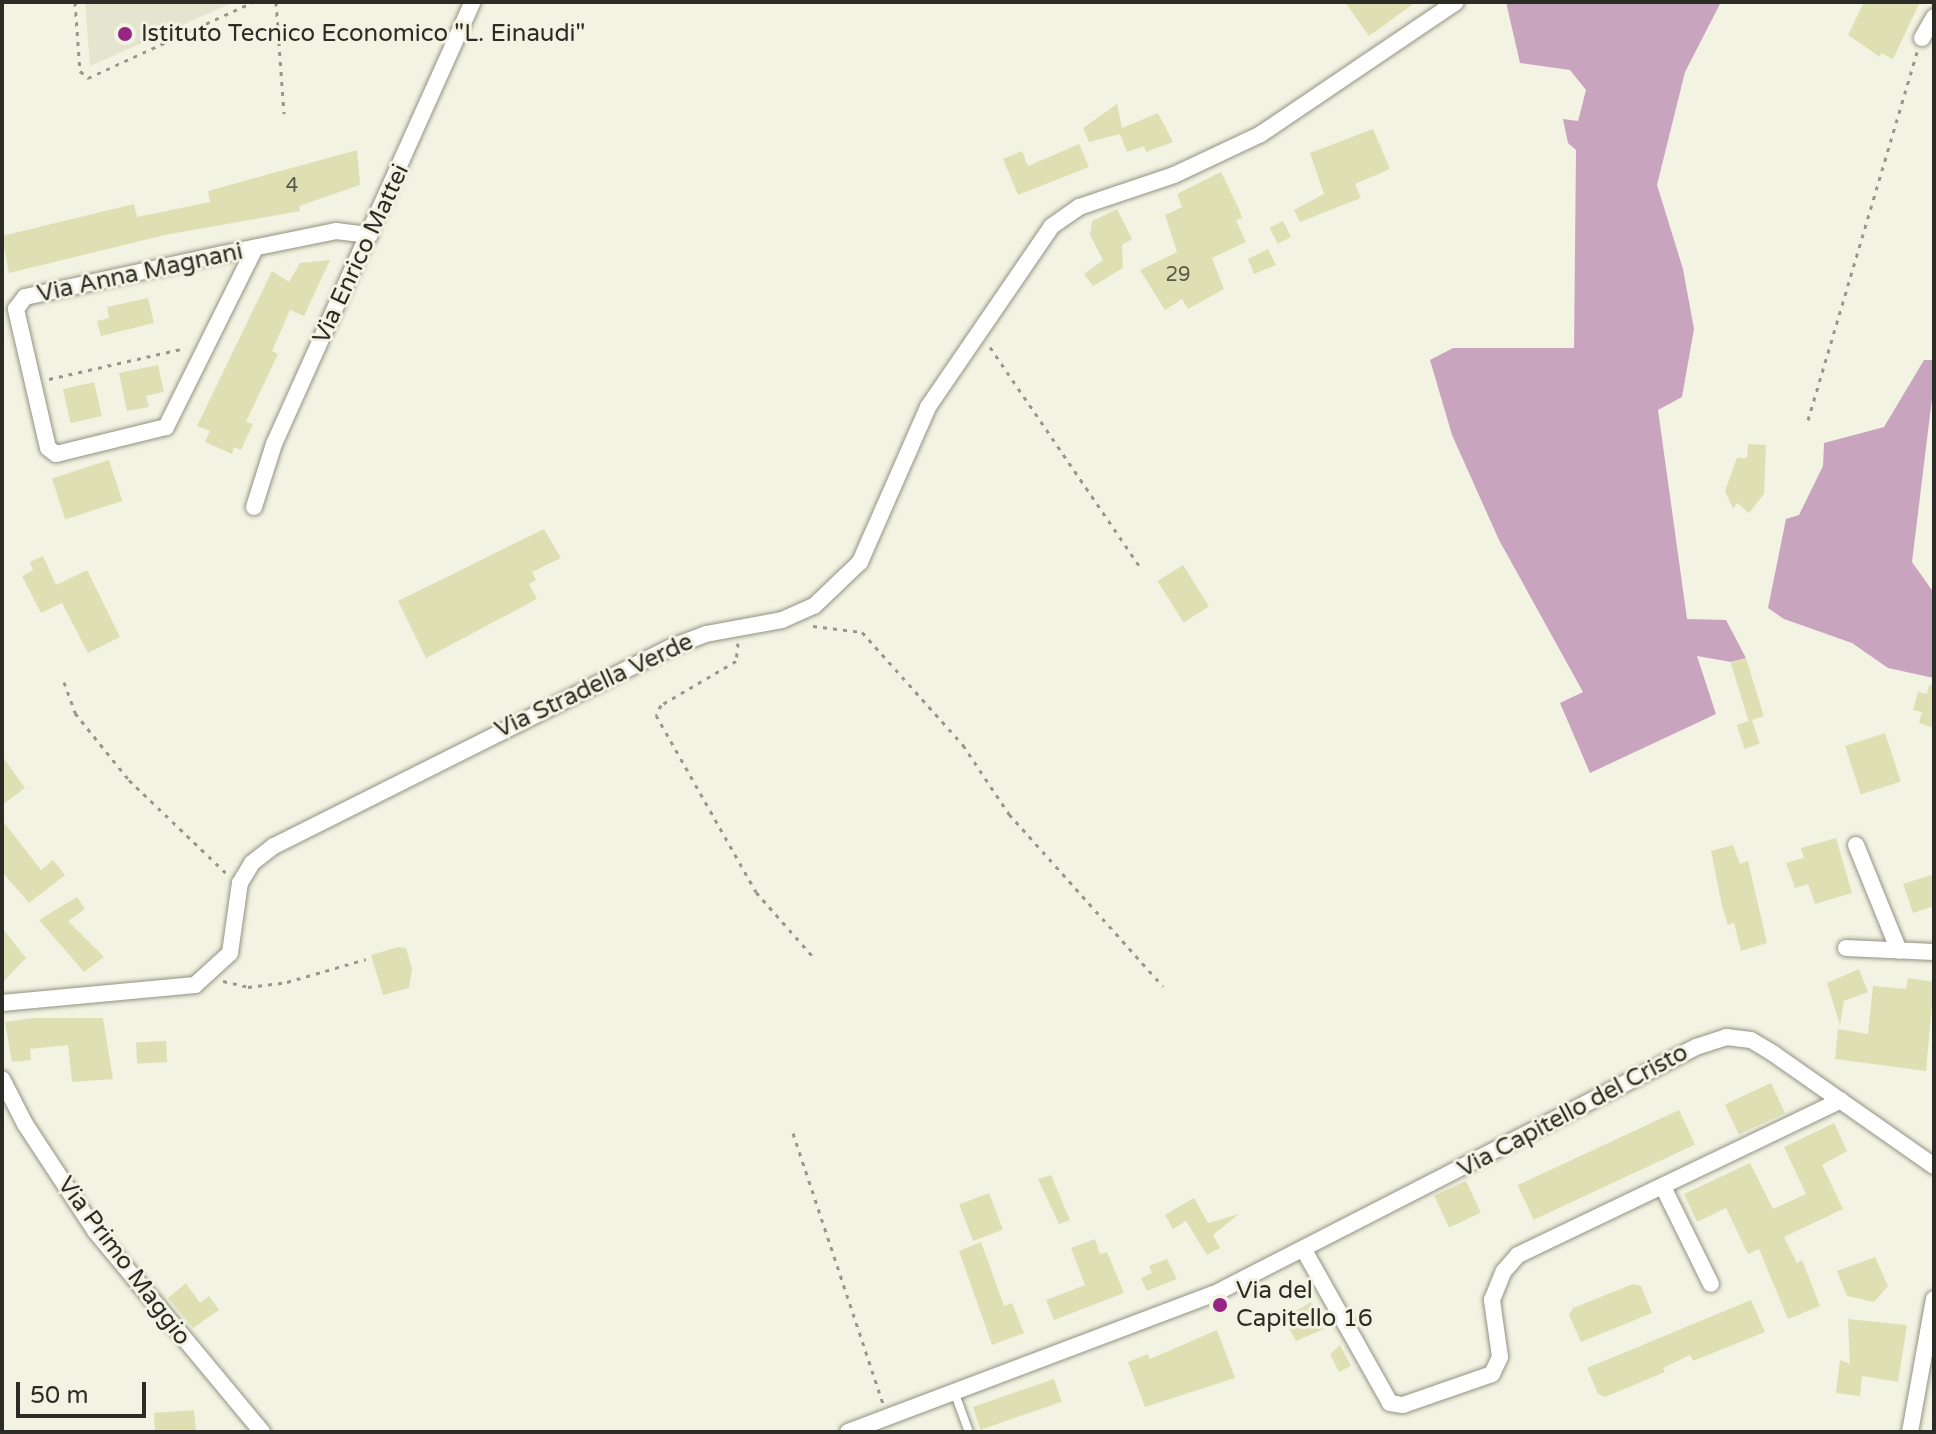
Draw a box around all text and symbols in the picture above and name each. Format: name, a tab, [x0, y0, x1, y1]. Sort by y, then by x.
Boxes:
place label: Istituto Tecnico Economico "L. Einaudi"	[141, 20, 585, 48]
marker: Istituto Tecnico Economico "L. Einaudi"	[116, 25, 134, 43]
street label: Via Enrico Mattei	[307, 160, 415, 348]
house number: 4	[286, 174, 298, 198]
street label: Via Anna Magnani	[35, 237, 245, 309]
house number: 29	[1165, 263, 1191, 287]
street label: Via Stradella Verde	[490, 627, 698, 745]
street label: Via Capitello del Cristo	[1453, 1038, 1693, 1184]
street label: Via Primo Maggio	[51, 1171, 197, 1351]
place label: Via del Capitello 16	[1236, 1277, 1373, 1333]
marker: Via del Capitello 16	[1211, 1296, 1229, 1314]
scale bar	[20, 1366, 150, 1416]
text: 50 m	[30, 1381, 88, 1410]

